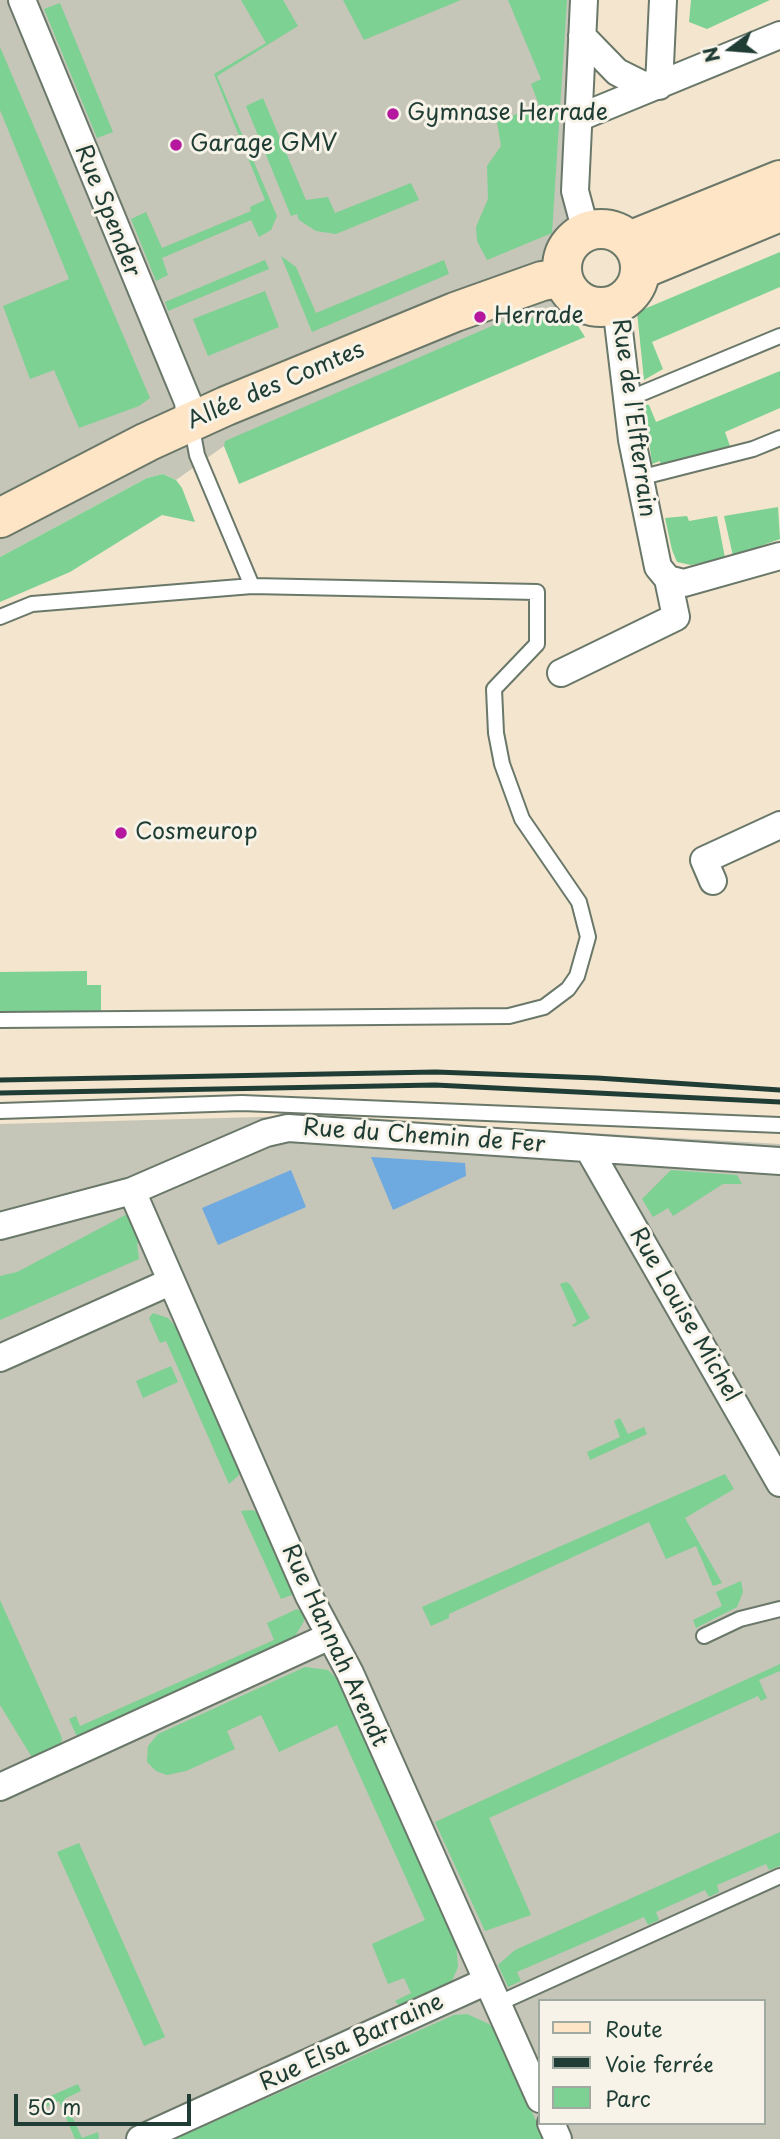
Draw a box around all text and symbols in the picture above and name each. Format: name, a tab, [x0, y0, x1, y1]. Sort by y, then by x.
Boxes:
north arrow	[696, 14, 766, 84]
text: N	[695, 44, 726, 66]
place label: Gymnase Herrade	[407, 100, 608, 128]
marker: Gymnase Herrade	[385, 106, 401, 122]
place label: Garage GMV	[190, 131, 337, 159]
marker: Garage GMV	[168, 137, 184, 153]
street label: Rue Spender	[68, 141, 146, 281]
place label: Herrade	[494, 303, 584, 331]
marker: Herrade	[472, 309, 488, 325]
street label: Rue de l'Elfterrain	[605, 317, 661, 519]
street label: Allée des Comtes	[183, 336, 369, 436]
place label: Cosmeurop	[135, 819, 258, 847]
marker: Cosmeurop	[113, 825, 129, 841]
street label: Rue du Chemin de Fer	[302, 1115, 546, 1159]
street label: Rue Louise Michel	[623, 1223, 745, 1407]
street label: Rue Hannah Arendt	[275, 1540, 393, 1752]
street label: Rue Elsa Barraine	[256, 1988, 448, 2098]
legend	[538, 1999, 766, 2125]
text: Route	[605, 2012, 663, 2044]
text: Voie ferrée	[605, 2047, 714, 2079]
scale bar	[18, 2080, 194, 2124]
text: Parc	[605, 2082, 651, 2114]
text: 50 m	[27, 2090, 81, 2122]

